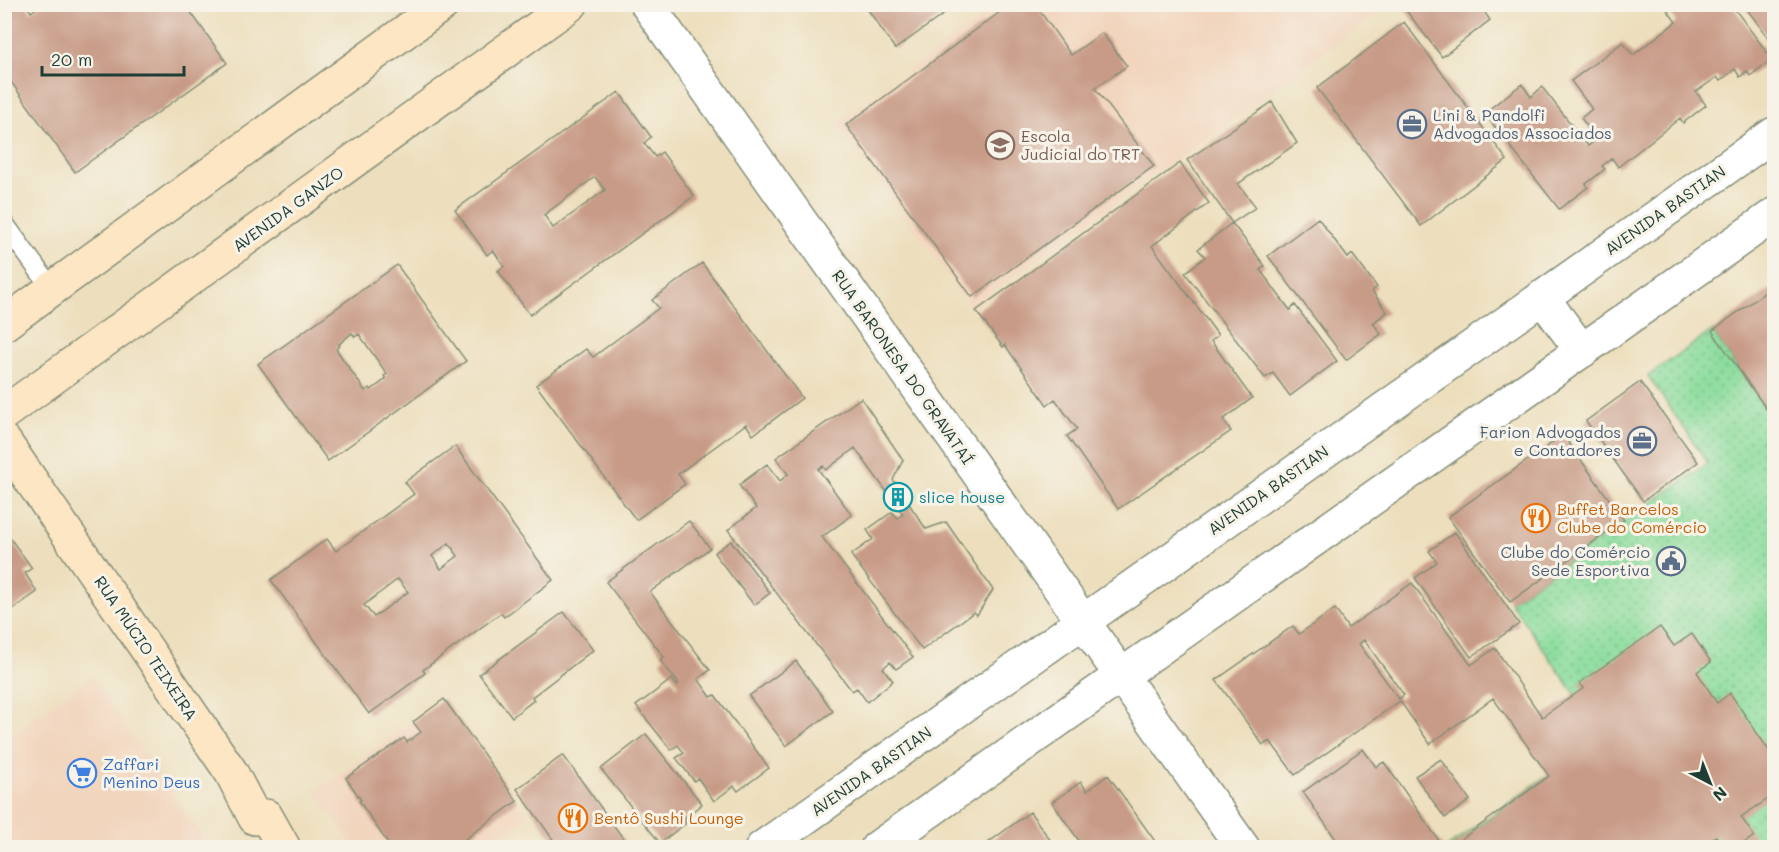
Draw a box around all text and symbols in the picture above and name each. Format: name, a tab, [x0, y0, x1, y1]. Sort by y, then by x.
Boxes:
scale bar	[42, 39, 184, 77]
text: 20 m	[51, 47, 92, 71]
place label: Lini & Pandolfi Advogados Associados	[1433, 104, 1612, 143]
office icon: Lini & Pandolfi Advogados Associados	[1396, 108, 1428, 140]
place label: Escola Judicial do TRT	[1021, 125, 1140, 164]
school or university icon: Escola Judicial do TRT	[984, 129, 1016, 161]
street label: AVENIDA BASTIAN	[1600, 160, 1729, 259]
street label: AVENIDA GANZO	[228, 161, 347, 256]
street label: RUA BARONESA DO GRAVATAÍ	[828, 265, 979, 468]
place label: Farion Advogados e Contadores	[1480, 421, 1621, 460]
office icon: Farion Advogados e Contadores	[1626, 425, 1658, 457]
street label: AVENIDA BASTIAN	[1203, 440, 1332, 539]
building icon: slice house	[882, 481, 914, 513]
place label: slice house	[919, 486, 1005, 507]
place label: Buffet Barcelos Clube do Comércio	[1557, 498, 1707, 537]
restaurant icon: Buffet Barcelos Clube do Comércio	[1520, 502, 1552, 534]
place label: Clube do Comércio Sede Esportiva	[1500, 541, 1650, 580]
public building icon: Clube do Comércio Sede Esportiva	[1655, 545, 1687, 577]
street label: RUA MÚCIO TEIXEIRA	[90, 571, 203, 724]
street label: AVENIDA BASTIAN	[806, 721, 935, 820]
place label: Zaffari Menino Deus	[103, 753, 200, 792]
north arrow	[1680, 753, 1740, 813]
supermarket icon: Zaffari Menino Deus	[66, 757, 98, 789]
text: N	[1709, 783, 1732, 806]
restaurant icon: Bentô Sushi Lounge	[557, 802, 589, 834]
place label: Bentô Sushi Lounge	[594, 807, 744, 828]

